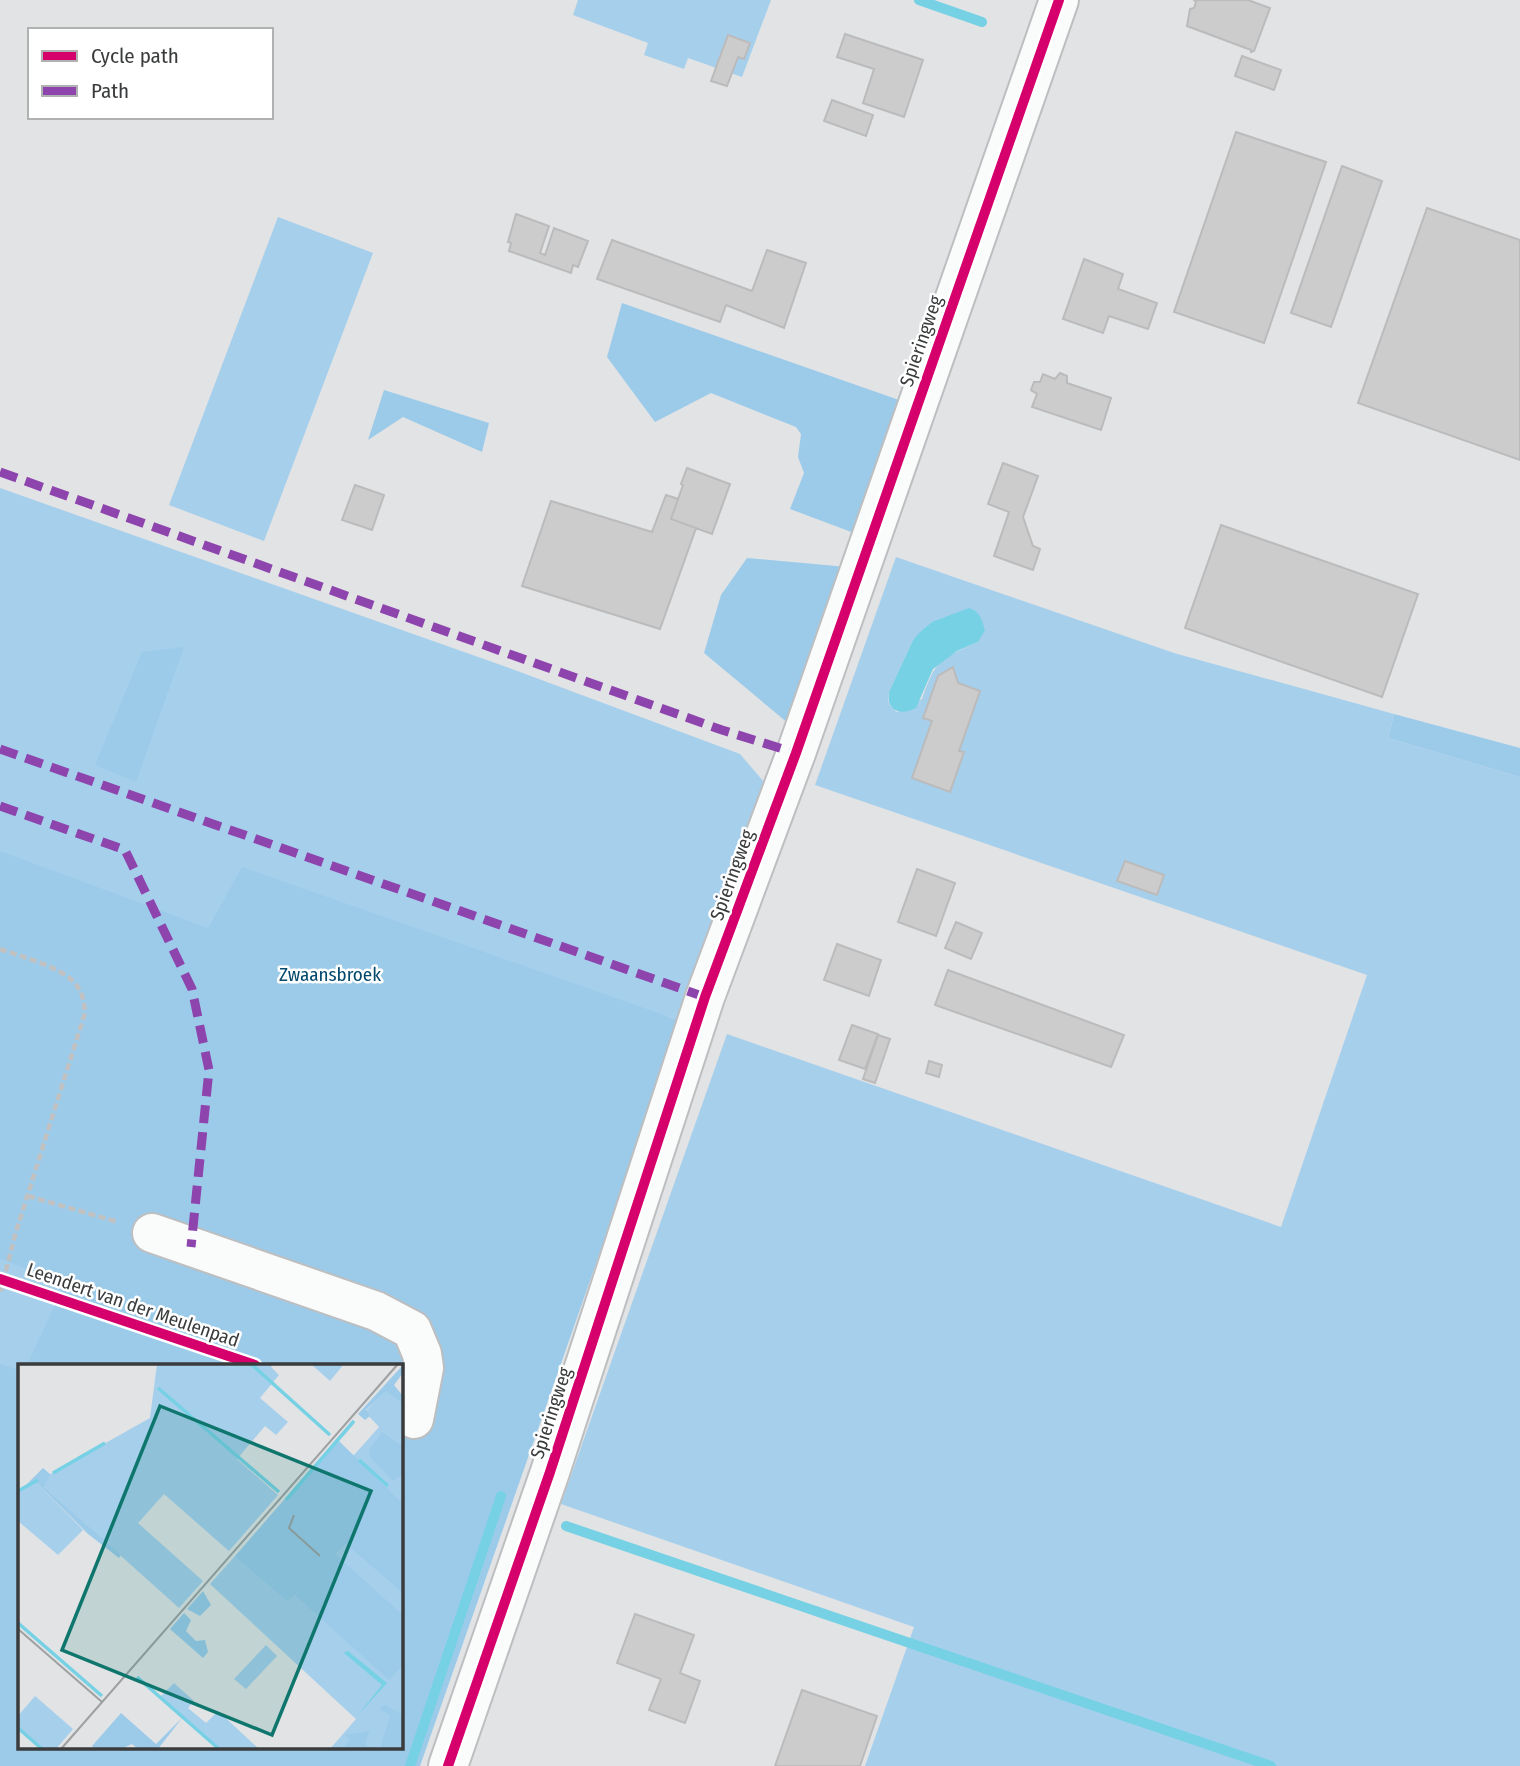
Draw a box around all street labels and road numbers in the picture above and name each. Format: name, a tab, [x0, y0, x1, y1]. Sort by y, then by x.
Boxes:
street label: Spieringweg	[895, 292, 947, 390]
street label: Spieringweg	[705, 826, 759, 923]
street label: Leendert van der Meulenpad	[24, 1258, 242, 1352]
street label: Spieringweg	[525, 1364, 577, 1462]

